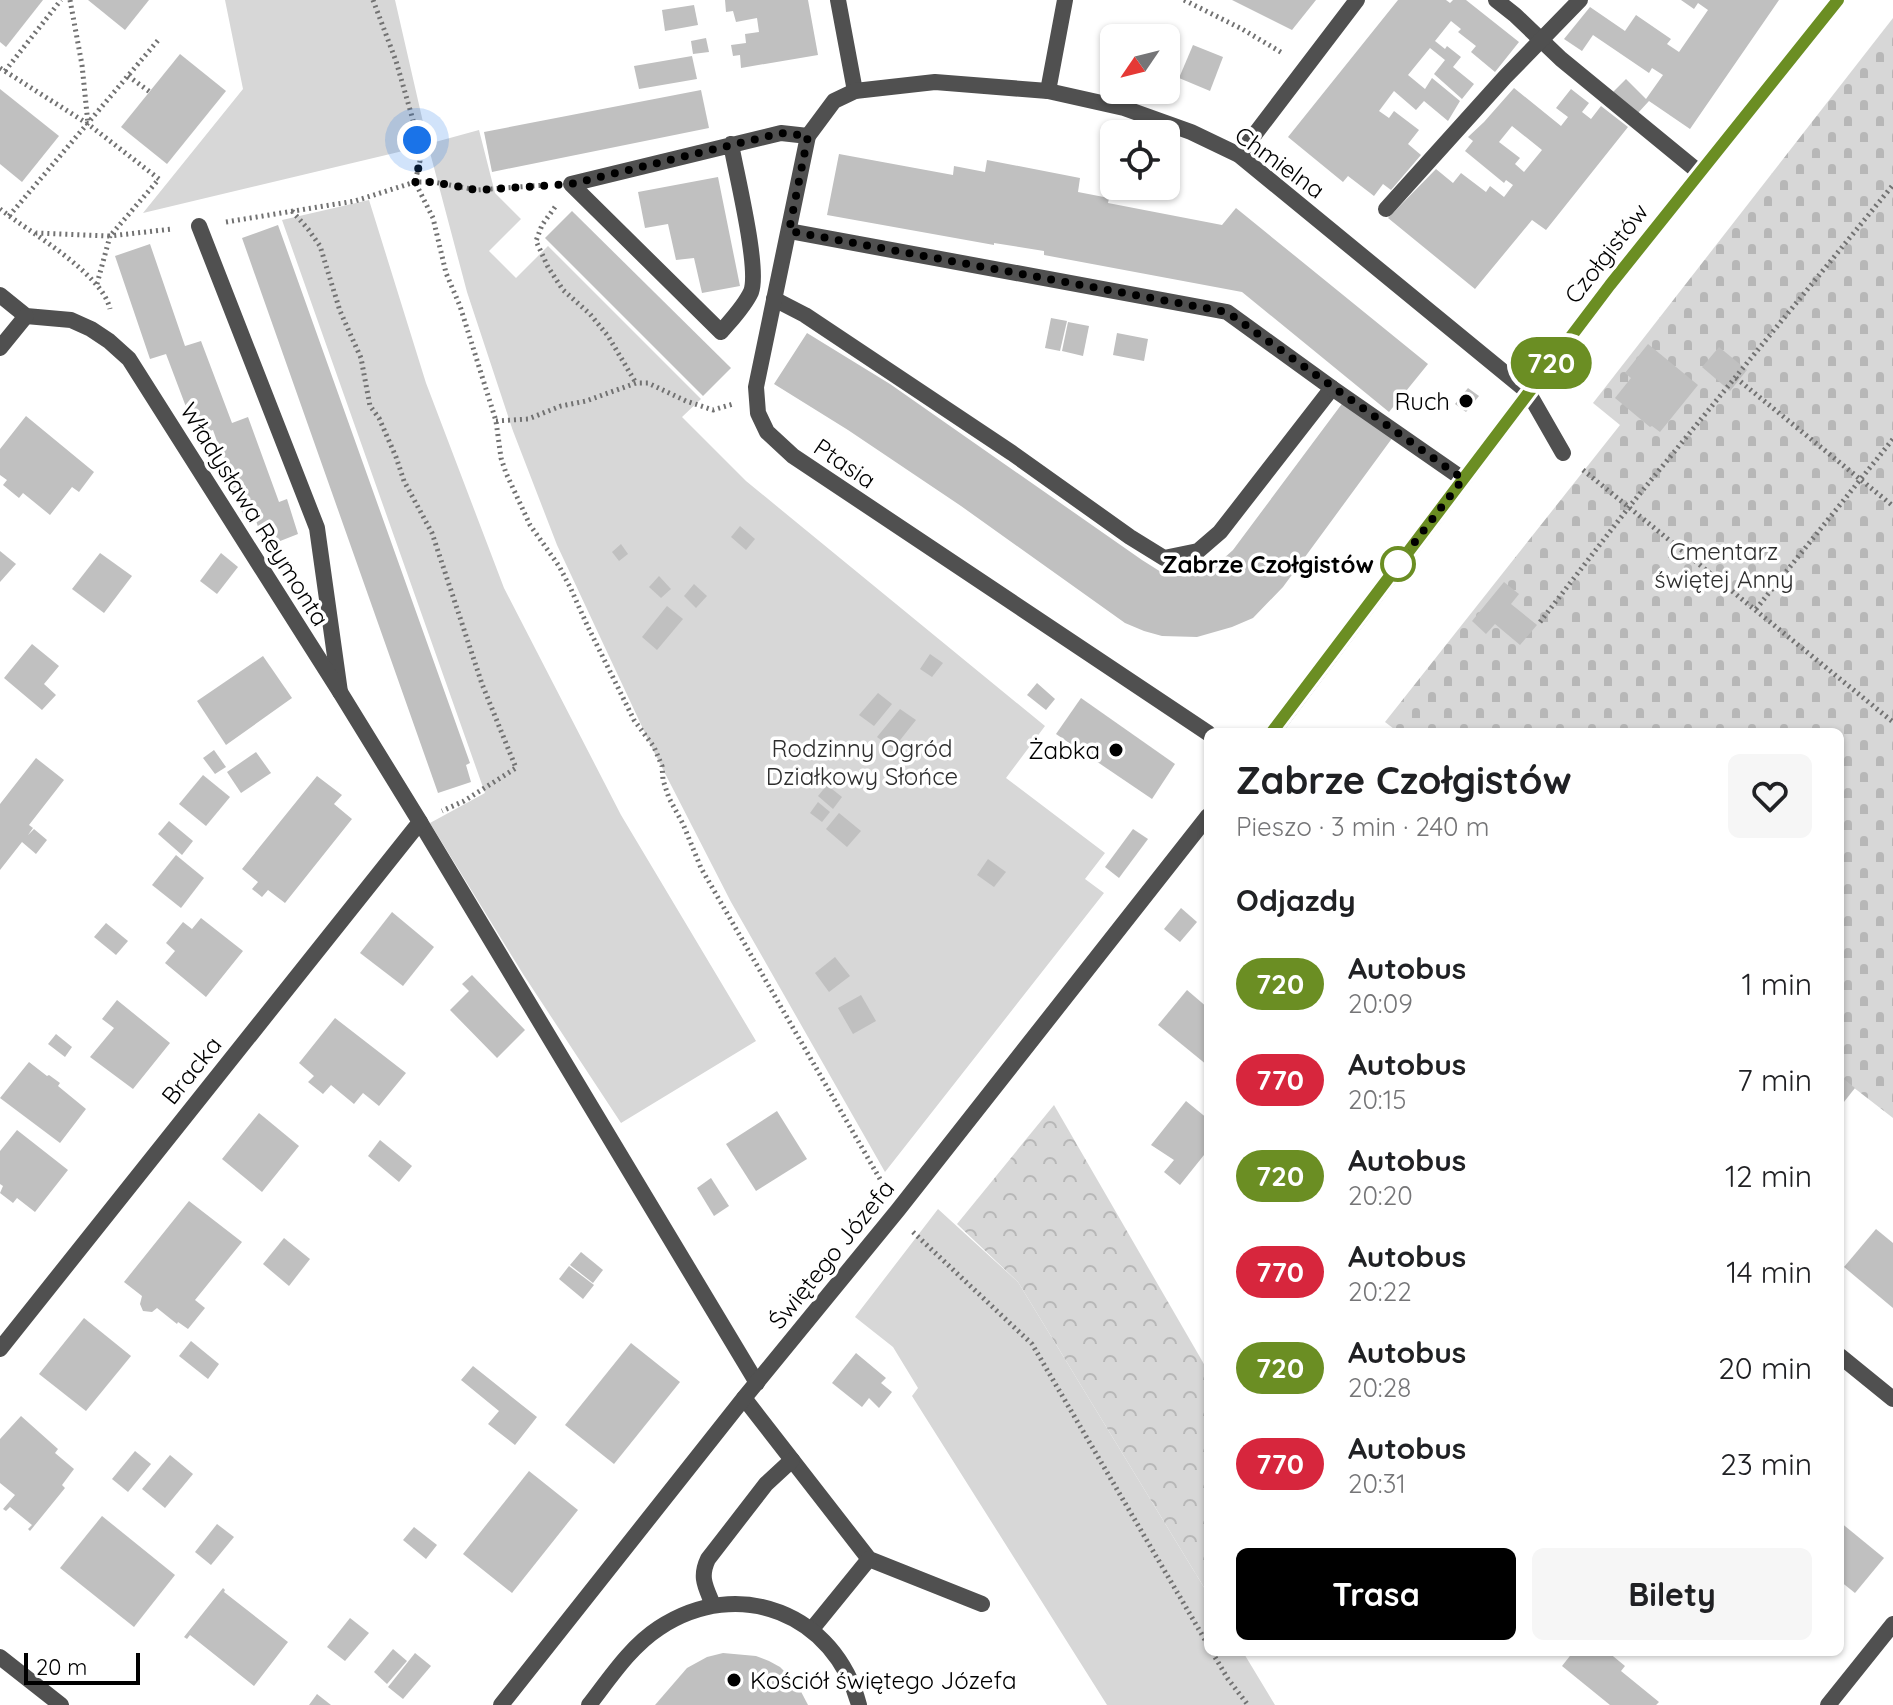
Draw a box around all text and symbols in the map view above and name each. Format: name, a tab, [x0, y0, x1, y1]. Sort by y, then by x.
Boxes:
north arrow	[1100, 24, 1180, 104]
map controls	[1100, 24, 1180, 200]
street label: Chmielna	[1229, 119, 1331, 205]
your location	[397, 120, 437, 160]
button: locate	[1100, 120, 1180, 200]
street label: Czołgistów	[1558, 197, 1654, 309]
line badge: 720	[1505, 337, 1597, 389]
text: 720	[1527, 345, 1575, 380]
place label: Ruch	[1394, 386, 1450, 416]
marker: Ruch	[1457, 392, 1475, 410]
street label: Władysława Reymonta	[174, 397, 336, 631]
street label: Ptasia	[808, 431, 882, 495]
park label: Cmentarz świętej Anny	[1654, 536, 1794, 594]
marker: Zabrze Czołgistów	[1381, 547, 1415, 581]
place label: Zabrze Czołgistów	[1162, 549, 1374, 579]
park label: Rodzinny Ogród Działkowy Słońce	[766, 733, 958, 791]
place label: Żabka	[1028, 735, 1100, 765]
marker: Żabka	[1107, 741, 1125, 759]
button: heart	[1728, 754, 1812, 838]
text: Zabrze Czołgistów	[1236, 756, 1572, 804]
text: Pieszo · 3 min · 240 m	[1236, 810, 1489, 843]
text: Odjazdy	[1236, 881, 1356, 919]
text: Autobus	[1348, 949, 1466, 987]
text: 1 min	[1742, 965, 1812, 1003]
text: 720	[1256, 966, 1304, 1001]
text: 20:09	[1348, 987, 1413, 1020]
street label: Bracka	[155, 1030, 227, 1110]
text: Autobus	[1348, 1045, 1466, 1083]
text: 7 min	[1737, 1061, 1812, 1099]
text: 770	[1256, 1062, 1304, 1097]
text: 20:15	[1348, 1083, 1407, 1116]
text: Autobus	[1348, 1141, 1466, 1179]
text: 12 min	[1725, 1157, 1812, 1195]
text: 720	[1256, 1158, 1304, 1193]
street label: Świętego Józefa	[762, 1173, 900, 1335]
text: 20:20	[1348, 1179, 1413, 1212]
text: Autobus	[1348, 1237, 1466, 1275]
text: 14 min	[1726, 1253, 1812, 1291]
text: 770	[1256, 1254, 1304, 1289]
text: 20:22	[1348, 1275, 1412, 1308]
text: Autobus	[1348, 1333, 1466, 1371]
text: 20 min	[1718, 1349, 1812, 1387]
text: 720	[1256, 1350, 1304, 1385]
text: 20:28	[1348, 1371, 1411, 1404]
text: Autobus	[1348, 1429, 1466, 1467]
text: 23 min	[1720, 1445, 1812, 1483]
text: 770	[1256, 1446, 1304, 1481]
text: 20:31	[1348, 1467, 1406, 1500]
button: Trasa	[1236, 1548, 1516, 1640]
button: Bilety	[1532, 1548, 1812, 1640]
scale bar	[24, 1649, 140, 1685]
text: 20 m	[36, 1653, 87, 1681]
place label: Kościół świętego Józefa	[750, 1665, 1017, 1695]
marker: Kościół świętego Józefa	[725, 1671, 743, 1689]

